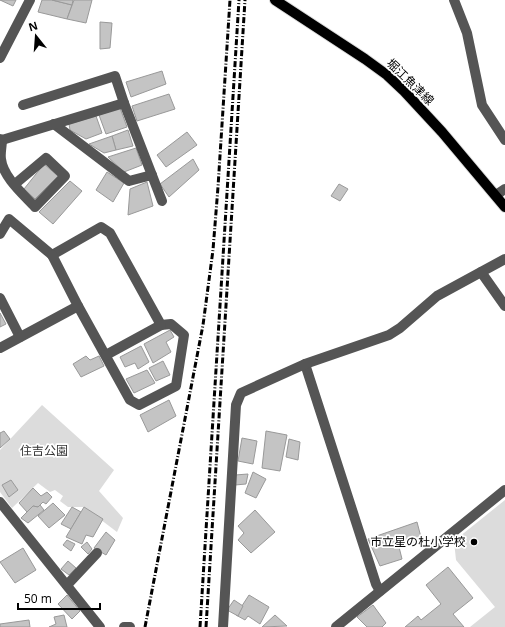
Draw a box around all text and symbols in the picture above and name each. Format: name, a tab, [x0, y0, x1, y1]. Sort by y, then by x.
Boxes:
north arrow	[16, 16, 56, 56]
text: N	[26, 17, 39, 34]
street label: 堀江魚津線	[383, 55, 438, 109]
park label: 住吉公園	[20, 442, 68, 459]
place label: 市立星の杜小学校	[370, 533, 466, 550]
marker: 市立星の杜小学校	[469, 537, 479, 547]
scale bar	[18, 585, 100, 611]
text: 50 m	[24, 590, 52, 607]

